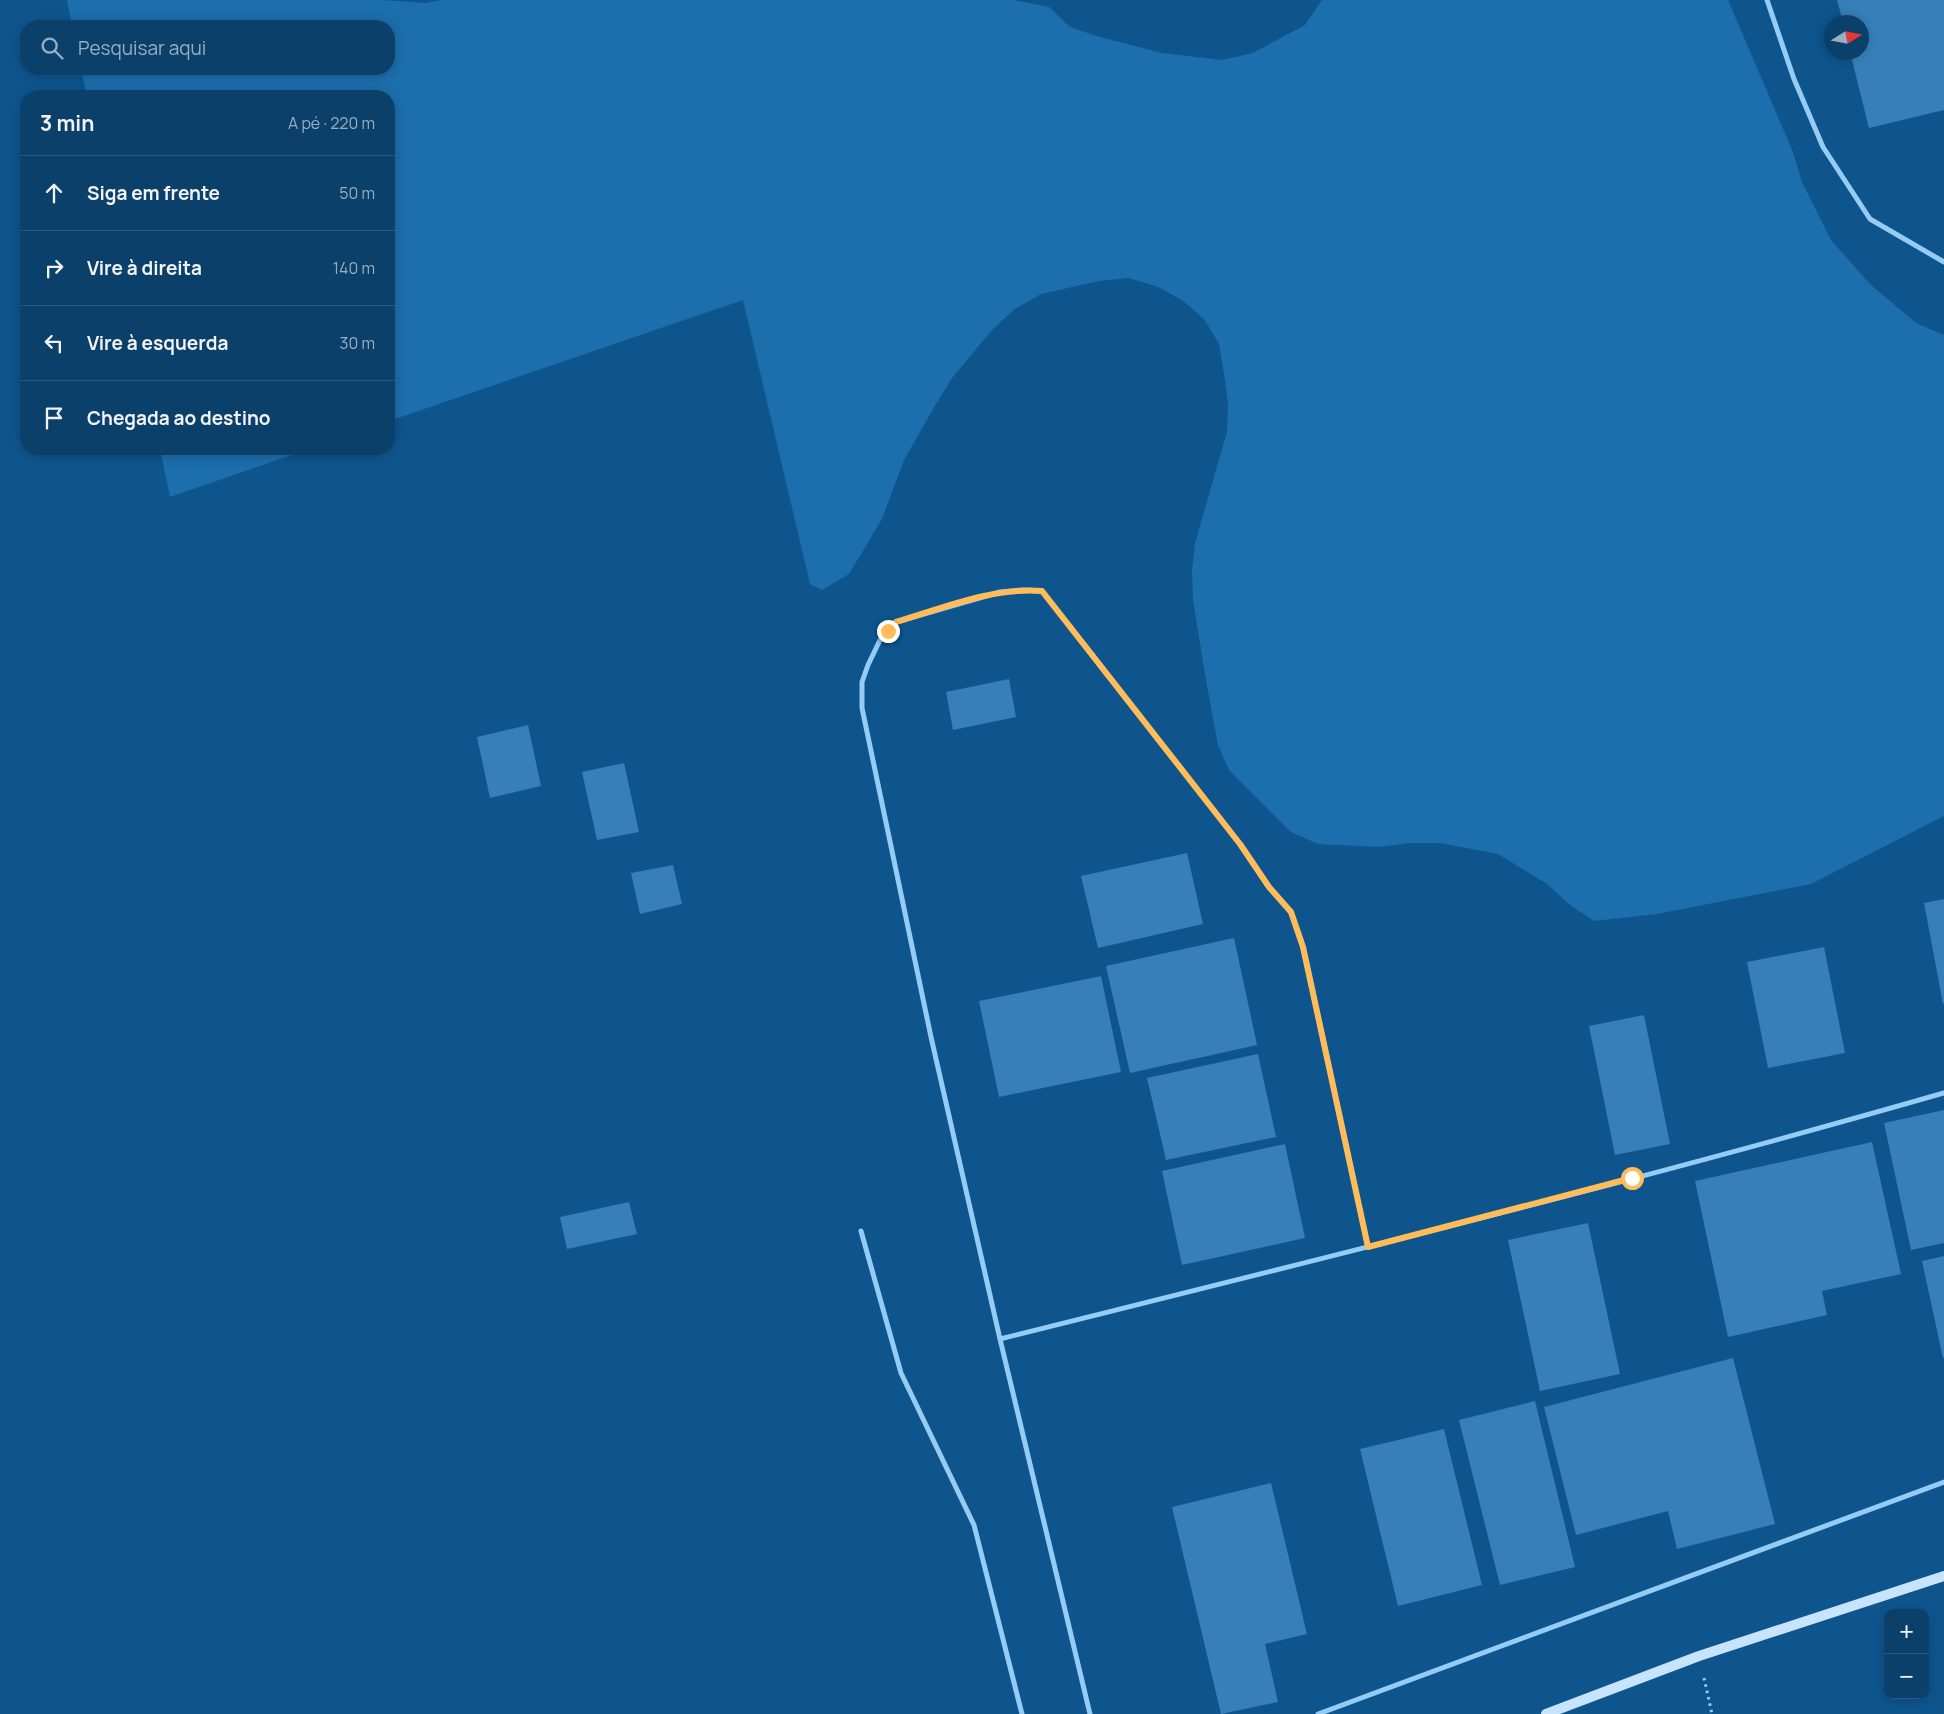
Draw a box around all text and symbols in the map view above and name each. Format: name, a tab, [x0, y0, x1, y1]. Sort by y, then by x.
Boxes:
north arrow	[1824, 15, 1869, 60]
search box	[20, 20, 395, 75]
icon: search	[38, 34, 66, 62]
text: Pesquisar aqui	[78, 35, 206, 61]
text: 3 min	[40, 109, 94, 137]
text: A pé · 220 m	[288, 112, 375, 134]
icon: ahead	[40, 179, 68, 207]
text: Siga em frente	[87, 180, 220, 206]
text: 50 m	[339, 182, 375, 204]
icon: right	[40, 254, 68, 282]
text: Vire à direita	[87, 255, 202, 281]
text: 140 m	[333, 257, 375, 279]
icon: left	[40, 329, 68, 357]
text: Vire à esquerda	[87, 330, 228, 356]
text: 30 m	[340, 332, 375, 354]
icon: arrive	[40, 404, 68, 432]
text: Chegada ao destino	[87, 405, 270, 431]
route end	[877, 620, 900, 643]
route start	[1621, 1167, 1644, 1190]
map controls	[1884, 1609, 1929, 1699]
button: +	[1884, 1609, 1929, 1654]
button: −	[1884, 1654, 1929, 1699]

